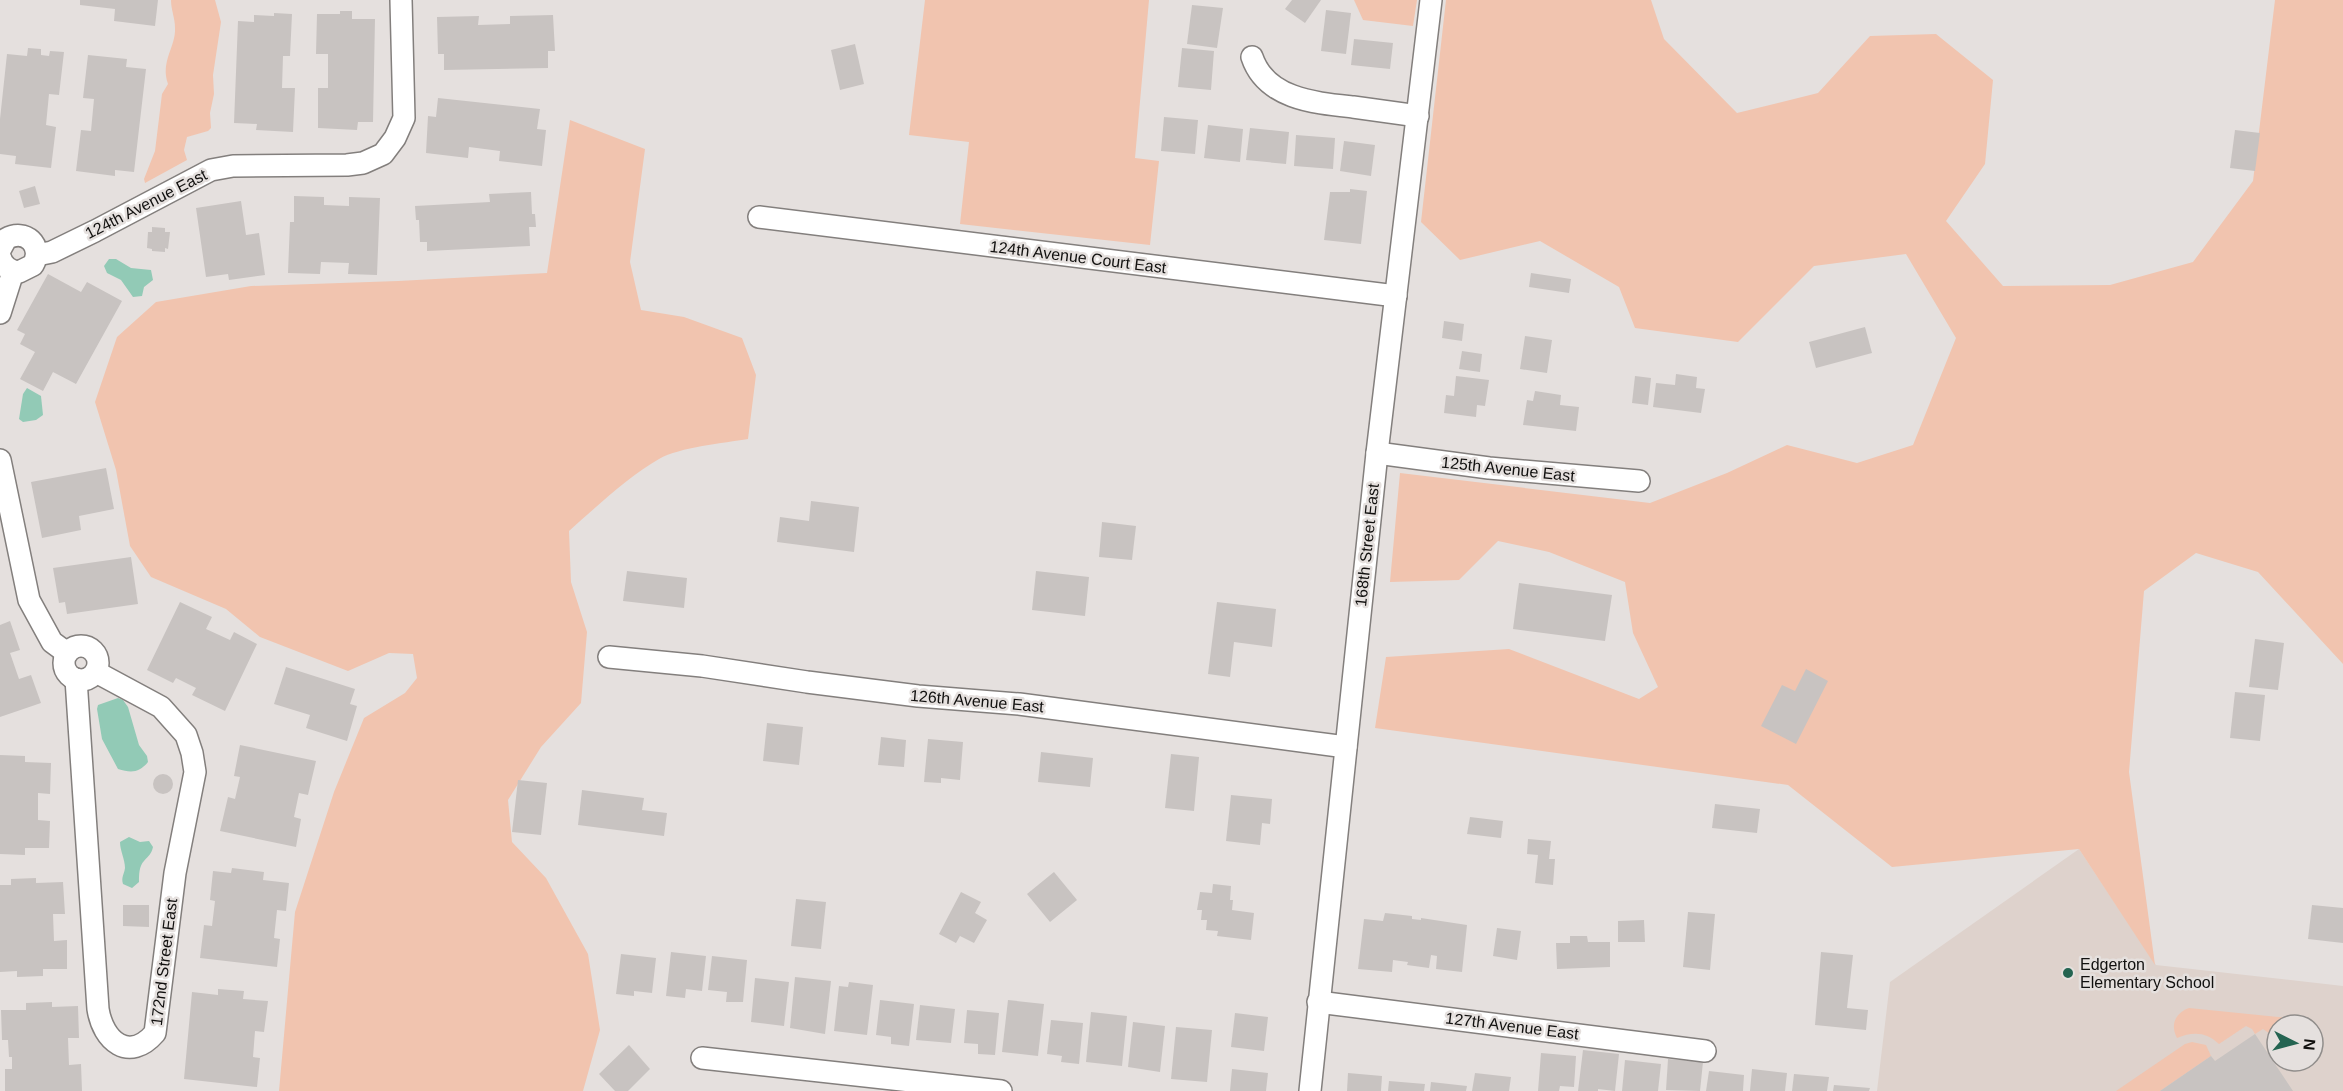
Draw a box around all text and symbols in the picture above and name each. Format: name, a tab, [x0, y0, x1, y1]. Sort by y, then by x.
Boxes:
street label: 124th Avenue East	[82, 166, 210, 242]
street label: 124th Avenue Court East	[989, 238, 1168, 276]
street label: 125th Avenue East	[1440, 454, 1576, 485]
street label: 168th Street East	[1352, 482, 1382, 607]
street label: 126th Avenue East	[909, 687, 1045, 715]
street label: 172nd Street East	[148, 897, 180, 1027]
place label: Edgerton Elementary School	[2080, 956, 2214, 991]
marker: Edgerton Elementary School	[2061, 966, 2075, 980]
street label: 127th Avenue East	[1444, 1009, 1580, 1043]
north arrow	[2265, 1013, 2325, 1073]
text: N	[2300, 1038, 2318, 1051]

